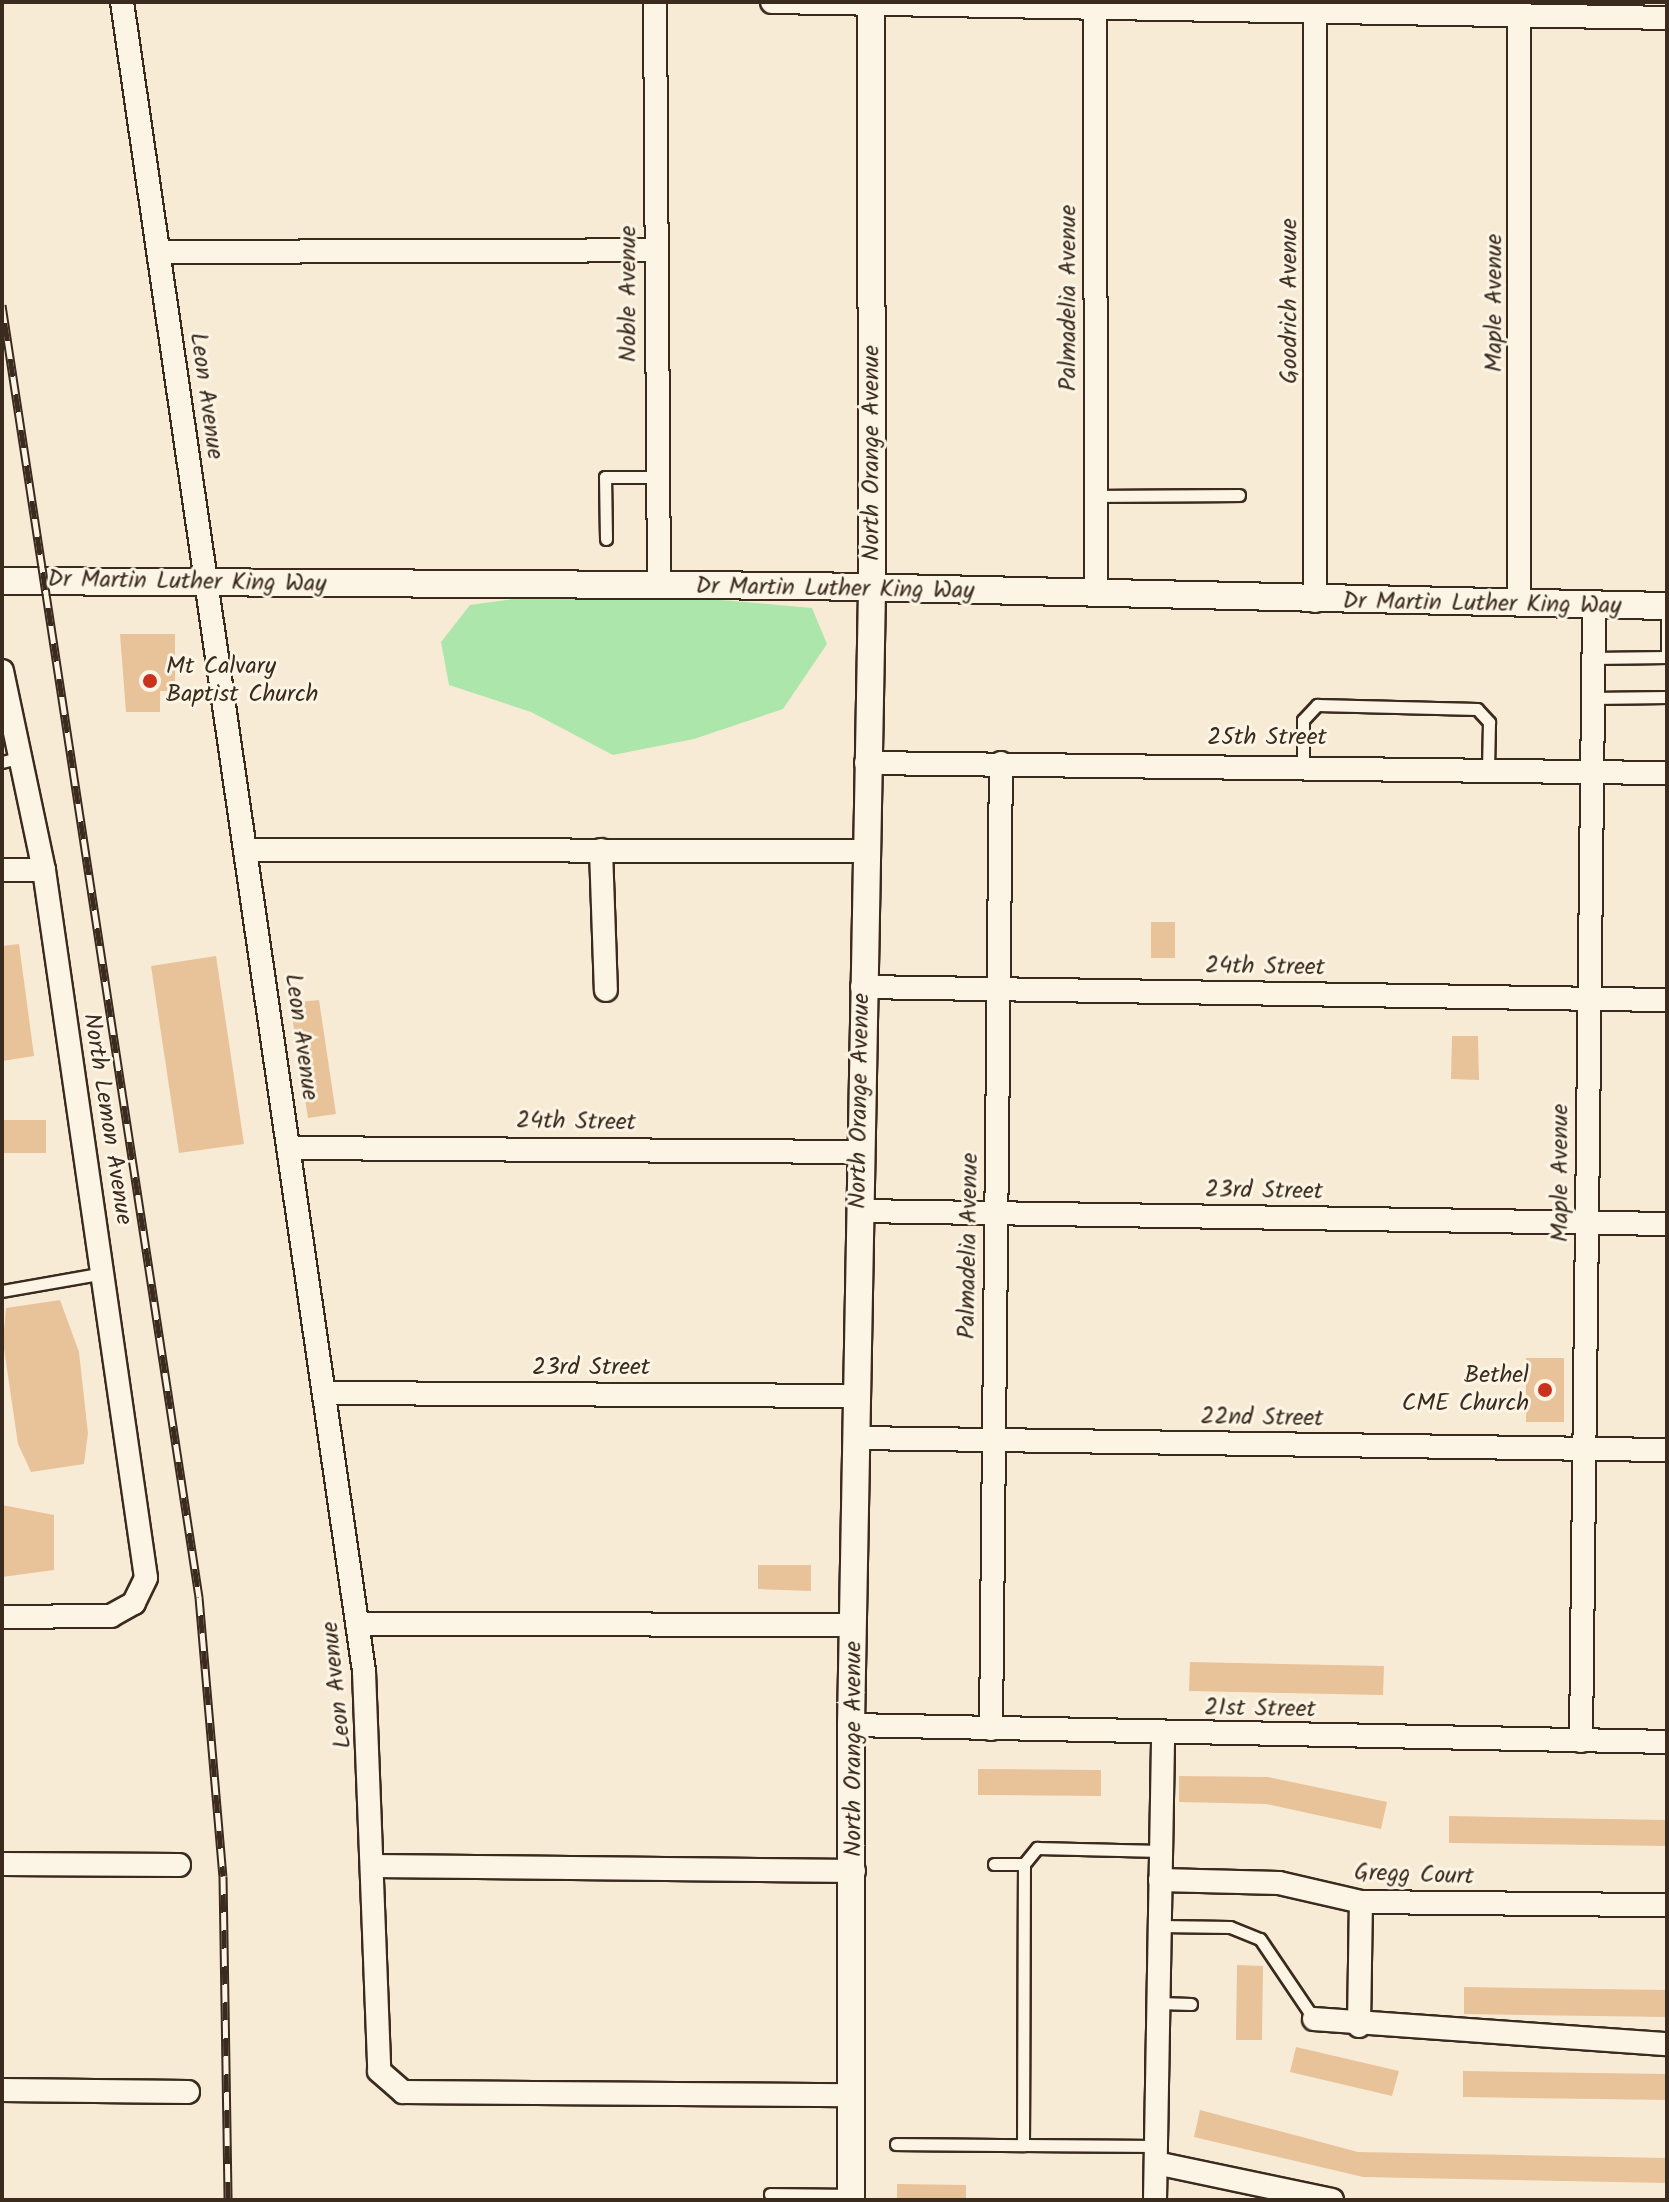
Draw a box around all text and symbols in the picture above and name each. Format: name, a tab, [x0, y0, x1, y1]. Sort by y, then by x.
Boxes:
street label: Palmadelia Avenue	[1055, 205, 1083, 391]
street label: Goodrich Avenue	[1276, 218, 1304, 384]
street label: Noble Avenue	[615, 226, 643, 362]
street label: Maple Avenue	[1481, 234, 1509, 372]
street label: Leon Avenue	[183, 331, 229, 461]
street label: North Orange Avenue	[858, 345, 886, 561]
street label: Dr Martin Luther King Way	[47, 565, 327, 599]
street label: Dr Martin Luther King Way	[695, 572, 975, 606]
street label: Dr Martin Luther King Way	[1342, 587, 1622, 621]
place label: Mt Calvary Baptist Church	[166, 653, 318, 709]
marker: Mt Calvary Baptist Church	[141, 672, 159, 690]
street label: 25th Street	[1207, 724, 1327, 752]
street label: 24th Street	[1205, 952, 1325, 982]
street label: Leon Avenue	[278, 972, 324, 1102]
street label: North Orange Avenue	[844, 993, 876, 1209]
street label: North Lemon Avenue	[76, 1011, 138, 1227]
street label: Maple Avenue	[1547, 1104, 1575, 1242]
street label: 24th Street	[516, 1107, 636, 1137]
street label: Palmadelia Avenue	[953, 1153, 985, 1339]
street label: 23rd Street	[1205, 1176, 1323, 1206]
street label: 23rd Street	[532, 1354, 650, 1382]
place label: Bethel CME Church	[1402, 1362, 1529, 1418]
marker: Bethel CME Church	[1536, 1381, 1554, 1399]
street label: 22nd Street	[1200, 1403, 1324, 1433]
street label: Leon Avenue	[316, 1620, 358, 1750]
street label: North Orange Avenue	[840, 1641, 868, 1857]
street label: 21st Street	[1204, 1694, 1316, 1724]
street label: Gregg Court	[1354, 1859, 1474, 1891]

